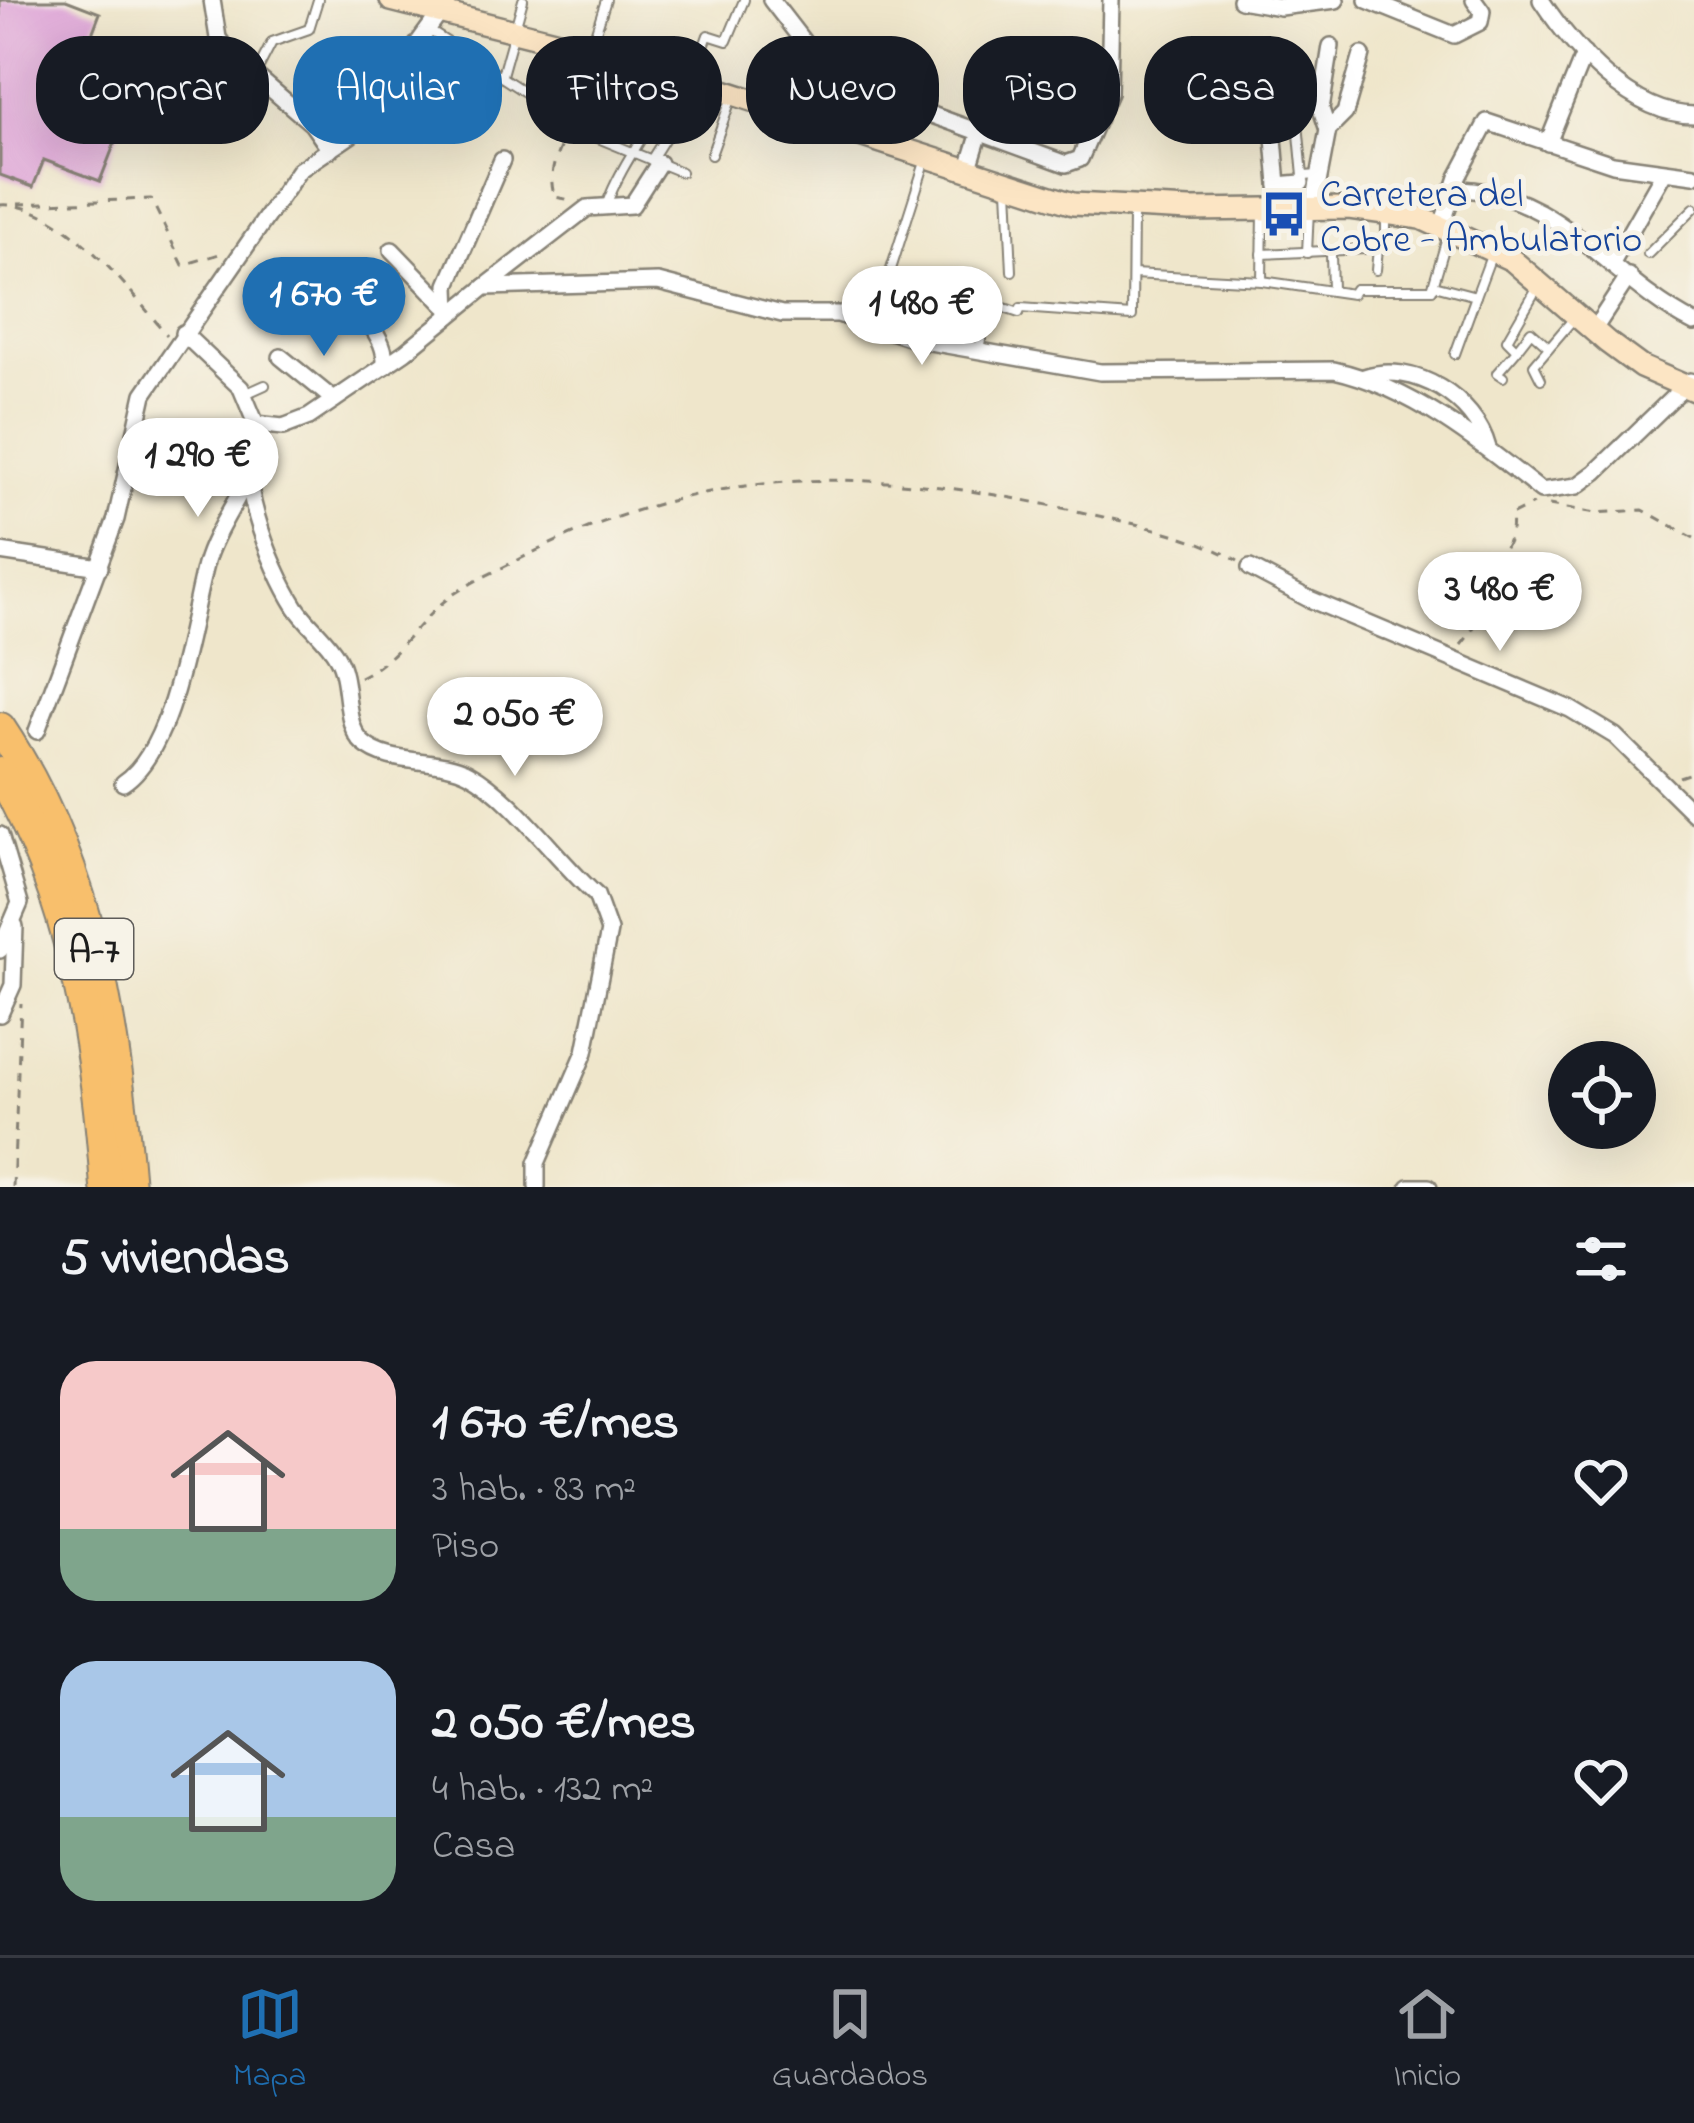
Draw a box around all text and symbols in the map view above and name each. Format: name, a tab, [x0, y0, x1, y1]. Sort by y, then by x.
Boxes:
chip: Comprar	[36, 36, 269, 144]
chip: Alquilar	[293, 36, 502, 144]
chip: Filtros	[526, 36, 722, 144]
chip: Nuevo	[746, 36, 939, 144]
chip: Piso	[963, 36, 1120, 144]
chip: Casa	[1144, 36, 1317, 144]
place label: Carretera del Cobre - Ambulatorio	[1320, 168, 1642, 270]
bus stop icon: Carretera del Cobre - Ambulatorio	[1259, 189, 1309, 239]
pin: 1 670 €	[213, 257, 435, 359]
pin: 1 480 €	[811, 266, 1033, 368]
text: 1 670 €	[269, 267, 379, 324]
text: 1 480 €	[869, 276, 975, 333]
pin: 1 290 €	[87, 418, 309, 520]
text: 1 290 €	[144, 428, 252, 485]
pin: 3 480 €	[1389, 552, 1611, 654]
text: 3 480 €	[1445, 562, 1555, 619]
pin: 2 050 €	[404, 677, 626, 779]
text: 2 050 €	[454, 687, 576, 744]
road number: A-7	[55, 919, 133, 979]
map controls	[1548, 1041, 1656, 1149]
button: locate	[1548, 1041, 1656, 1149]
text: 5 viviendas	[60, 1222, 290, 1297]
icon: filters	[1568, 1226, 1634, 1292]
text: 1 670 €/mes	[432, 1387, 679, 1462]
icon: home	[156, 1409, 300, 1553]
icon: heart	[1568, 1448, 1634, 1514]
text: 3 hab. · 83 m²	[432, 1462, 636, 1519]
text: Piso	[432, 1519, 499, 1576]
text: 2 050 €/mes	[432, 1687, 696, 1762]
icon: home	[156, 1709, 300, 1853]
icon: heart	[1568, 1748, 1634, 1814]
text: 4 hab. · 132 m²	[432, 1762, 653, 1819]
text: Casa	[432, 1819, 515, 1876]
tab: Mapa	[233, 1981, 306, 2101]
tab: Guardados	[772, 1981, 928, 2101]
tab: Inicio	[1394, 1981, 1461, 2101]

